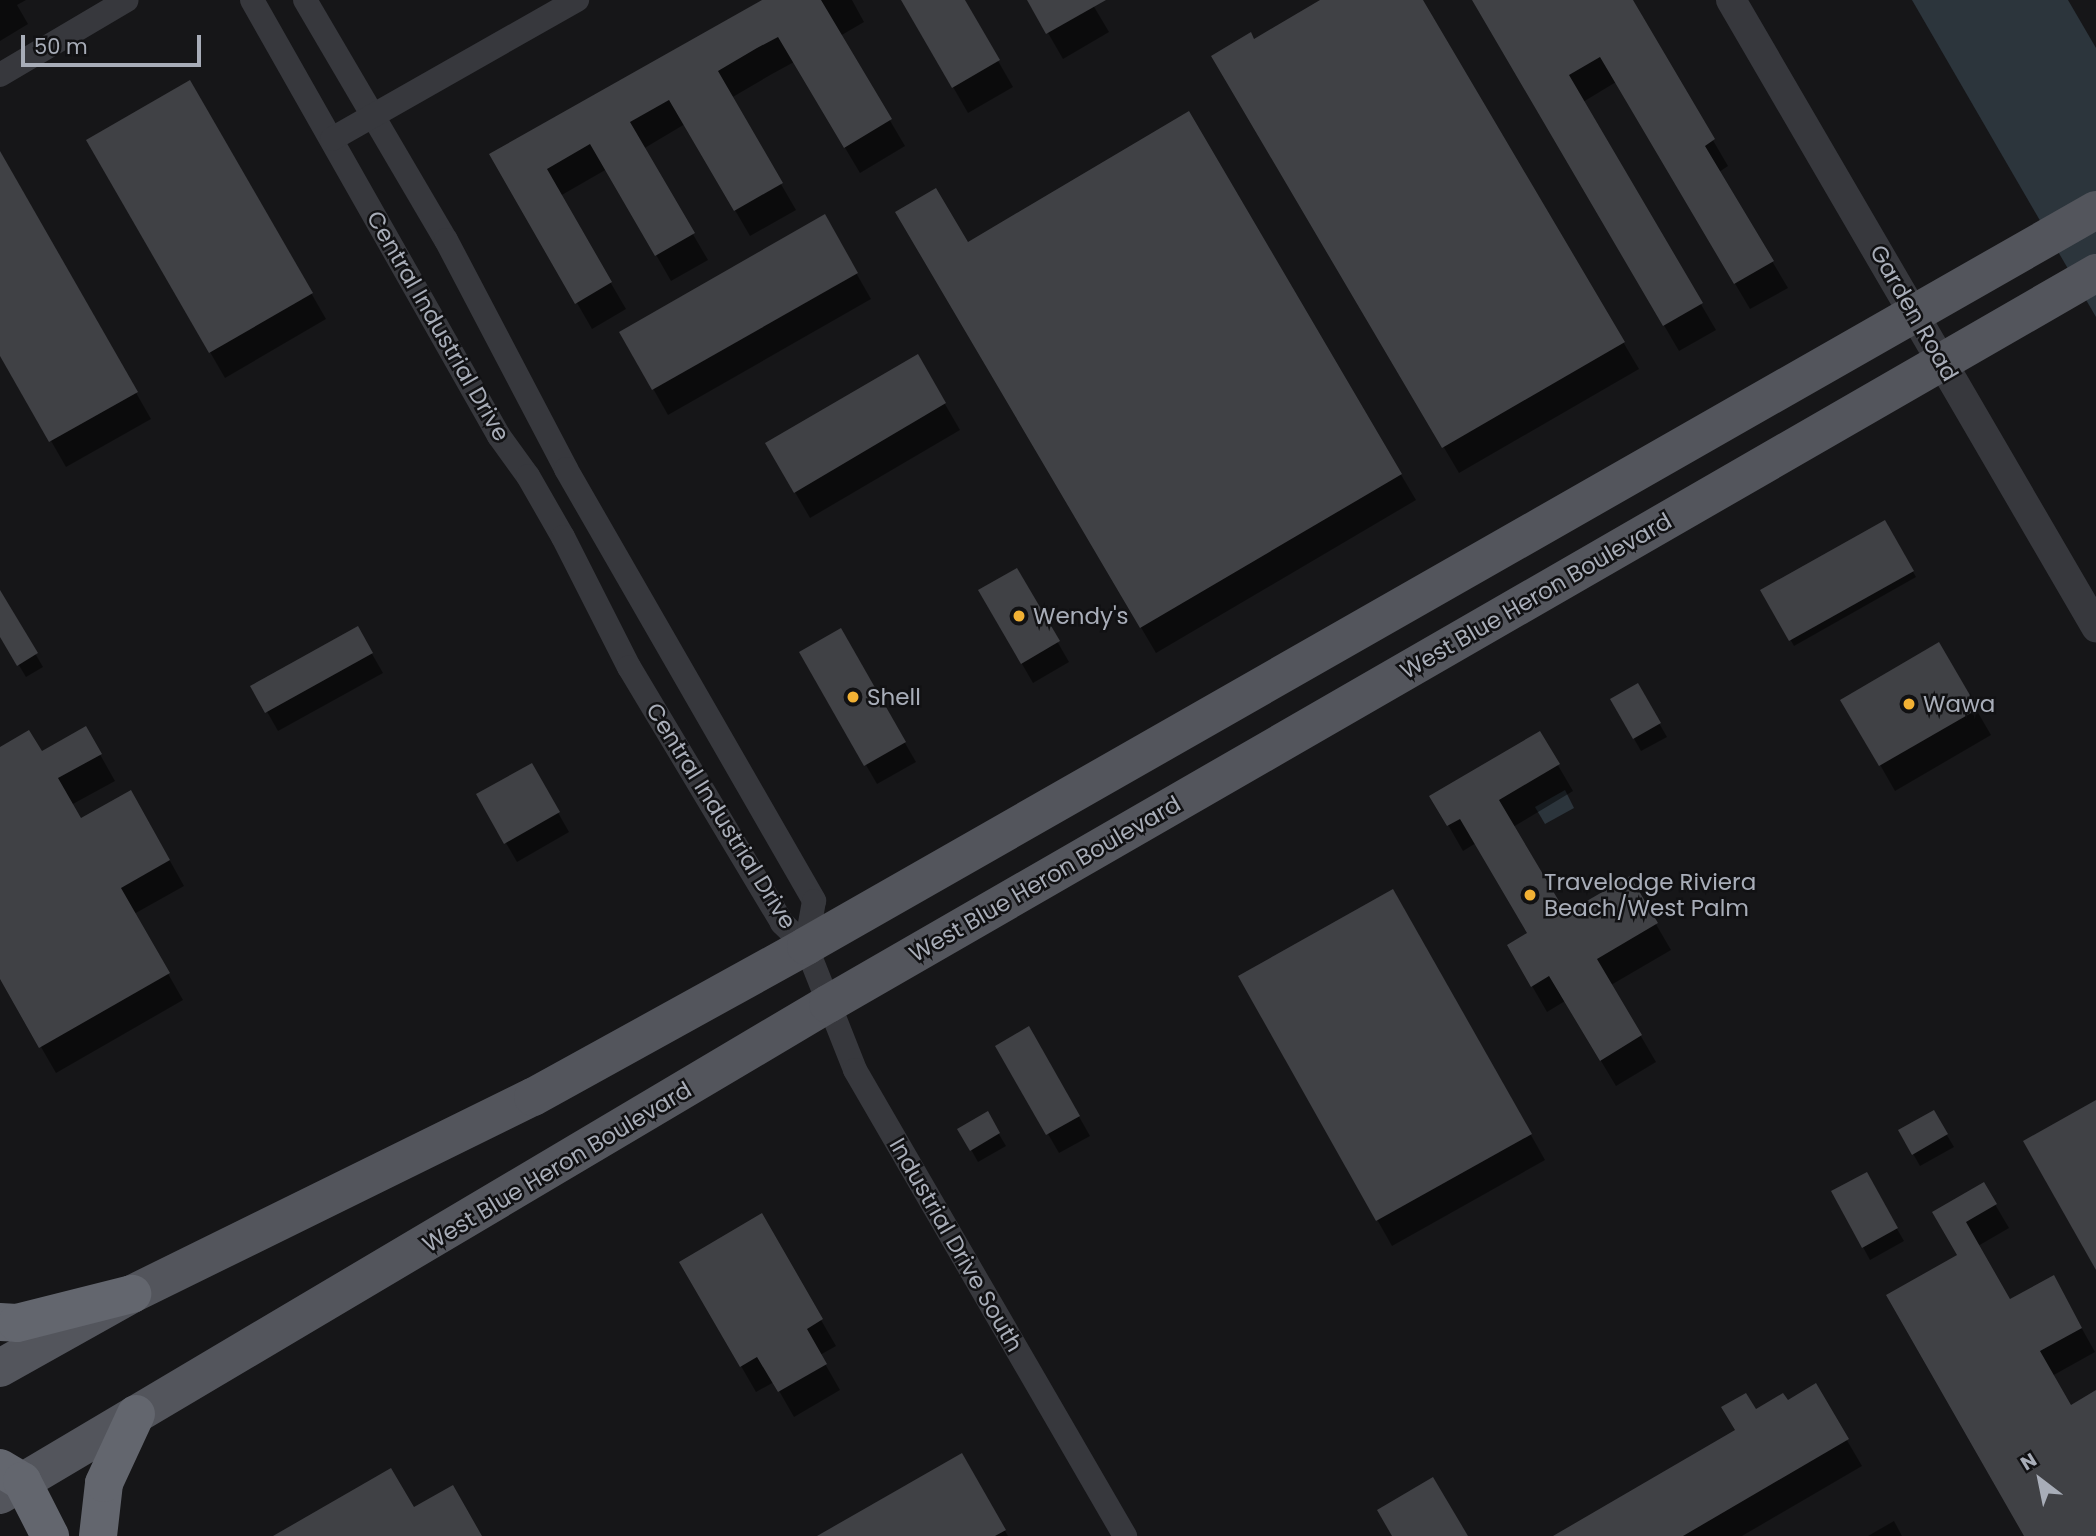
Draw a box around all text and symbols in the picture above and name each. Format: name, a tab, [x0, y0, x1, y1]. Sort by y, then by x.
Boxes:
scale bar	[24, 21, 205, 65]
text: 50 m	[34, 32, 88, 61]
street label: Central Industrial Drive	[361, 206, 515, 446]
street label: Garden Road	[1864, 240, 1964, 386]
street label: West Blue Heron Boulevard	[1396, 507, 1676, 685]
place label: Wendy's	[1033, 602, 1129, 630]
marker: Wendy's	[1011, 608, 1027, 624]
place label: Shell	[867, 683, 921, 711]
marker: Shell	[845, 689, 861, 705]
place label: Wawa	[1923, 690, 1995, 718]
marker: Wawa	[1901, 696, 1917, 712]
street label: Central Industrial Drive	[640, 698, 802, 934]
street label: West Blue Heron Boulevard	[905, 790, 1185, 968]
place label: Travelodge Riviera Beach/West Palm	[1544, 868, 1756, 922]
marker: Travelodge Riviera Beach/West Palm	[1522, 887, 1538, 903]
street label: West Blue Heron Boulevard	[418, 1076, 696, 1258]
street label: Industrial Drive South	[883, 1133, 1029, 1357]
north arrow	[2005, 1445, 2075, 1515]
text: N	[2015, 1447, 2042, 1477]

